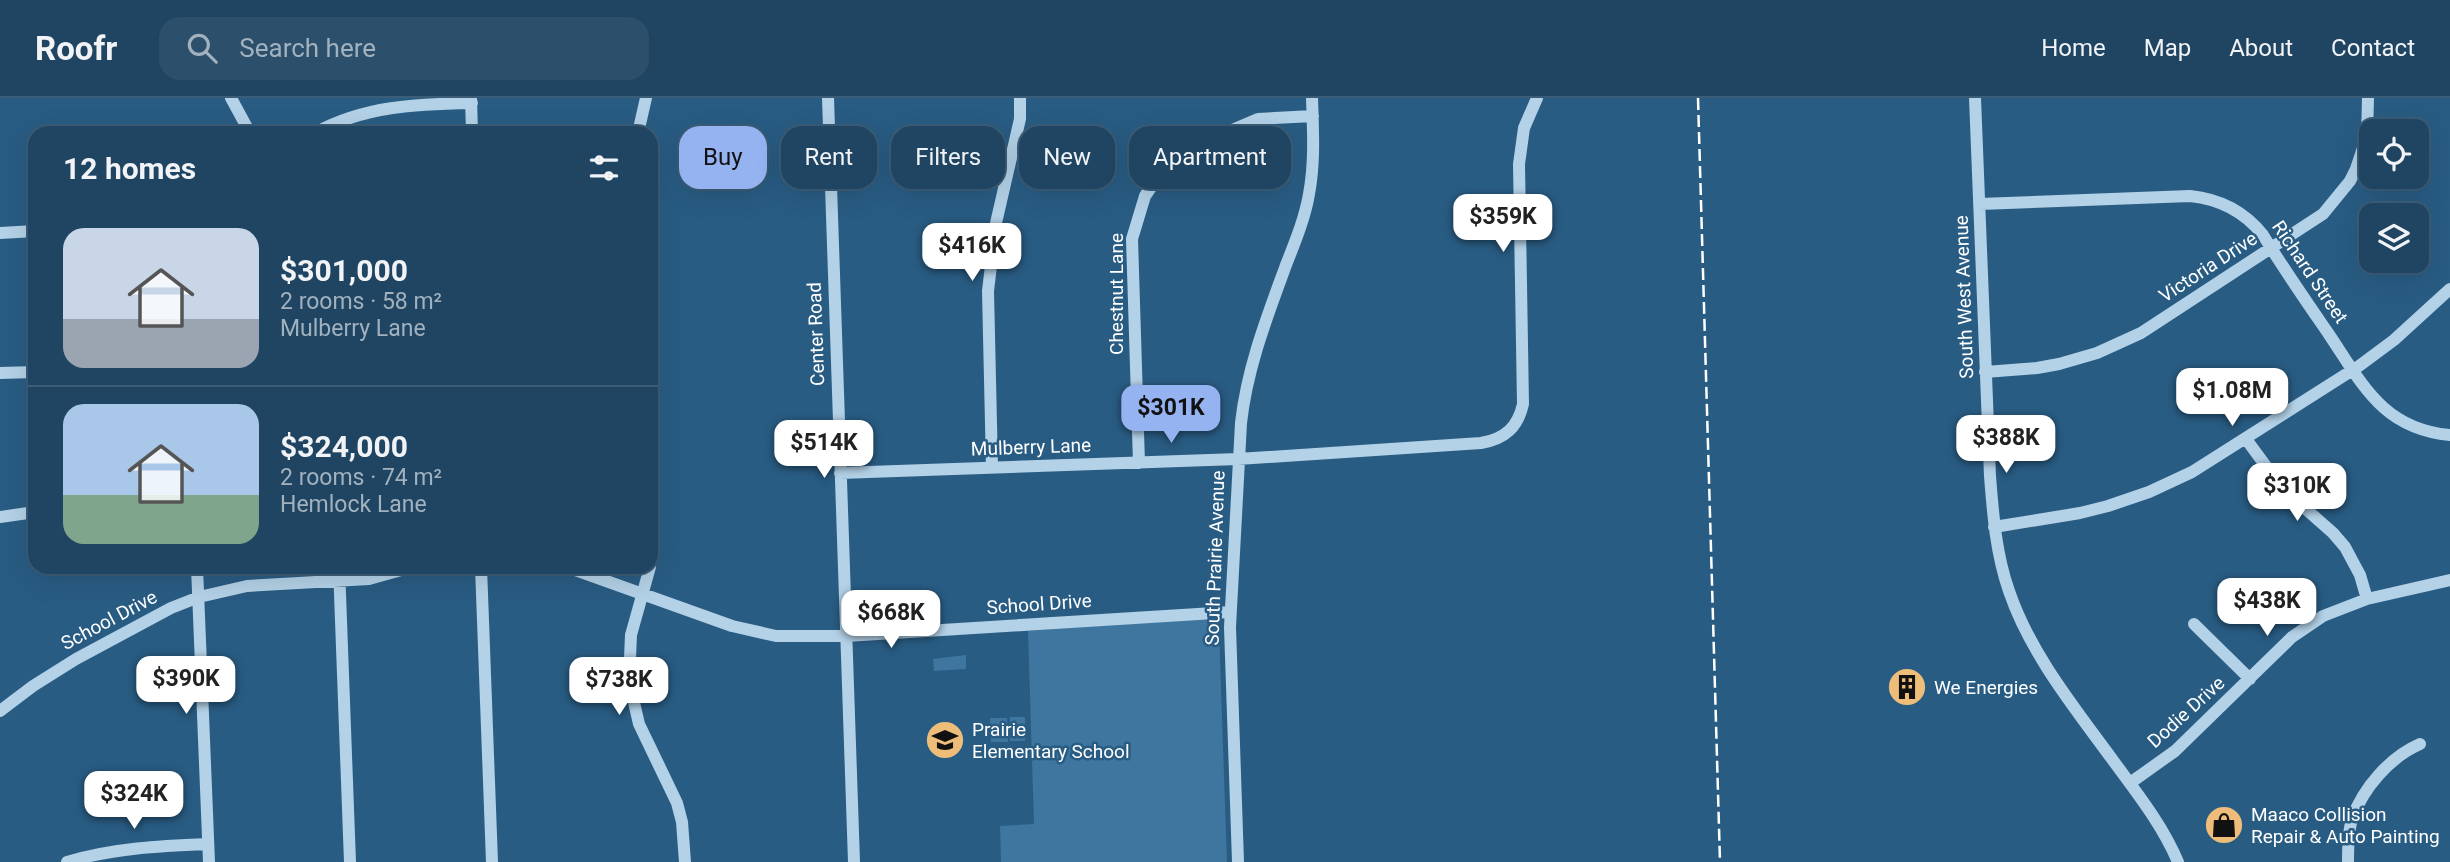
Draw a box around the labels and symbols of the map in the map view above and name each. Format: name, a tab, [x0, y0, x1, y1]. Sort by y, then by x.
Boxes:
pin: $359K	[1454, 194, 1552, 254]
street label: South West Avenue	[1950, 215, 1978, 379]
street label: Richard Street	[2267, 216, 2353, 328]
pin: $416K	[923, 223, 1021, 283]
street label: Victoria Drive	[2155, 227, 2261, 307]
street label: Chestnut Lane	[1105, 233, 1128, 355]
street label: Center Road	[803, 282, 829, 386]
pin: $1.08M	[2175, 368, 2289, 428]
pin: $301K	[1122, 386, 1220, 445]
pin: $388K	[1957, 416, 2055, 475]
pin: $514K	[775, 420, 873, 480]
street label: Mulberry Lane	[970, 433, 1092, 461]
pin: $310K	[2248, 464, 2346, 523]
street label: South Prairie Avenue	[1200, 470, 1230, 646]
pin: $438K	[2218, 578, 2316, 638]
street label: School Drive	[57, 585, 161, 655]
street label: School Drive	[986, 589, 1092, 619]
pin: $668K	[842, 590, 940, 650]
pin: $390K	[137, 656, 235, 716]
pin: $738K	[570, 658, 668, 717]
building icon: We Energies	[1886, 666, 1928, 708]
street label: Dodie Drive	[2143, 671, 2229, 753]
place label: We Energies	[1934, 676, 2038, 699]
place label: Prairie Elementary School	[972, 718, 1130, 763]
school or university icon: Prairie Elementary School	[924, 719, 966, 761]
pin: $324K	[85, 772, 183, 831]
place label: Maaco Collision Repair & Auto Painting	[2251, 803, 2440, 848]
shop icon: Maaco Collision Repair & Auto Painting	[2203, 804, 2245, 846]

